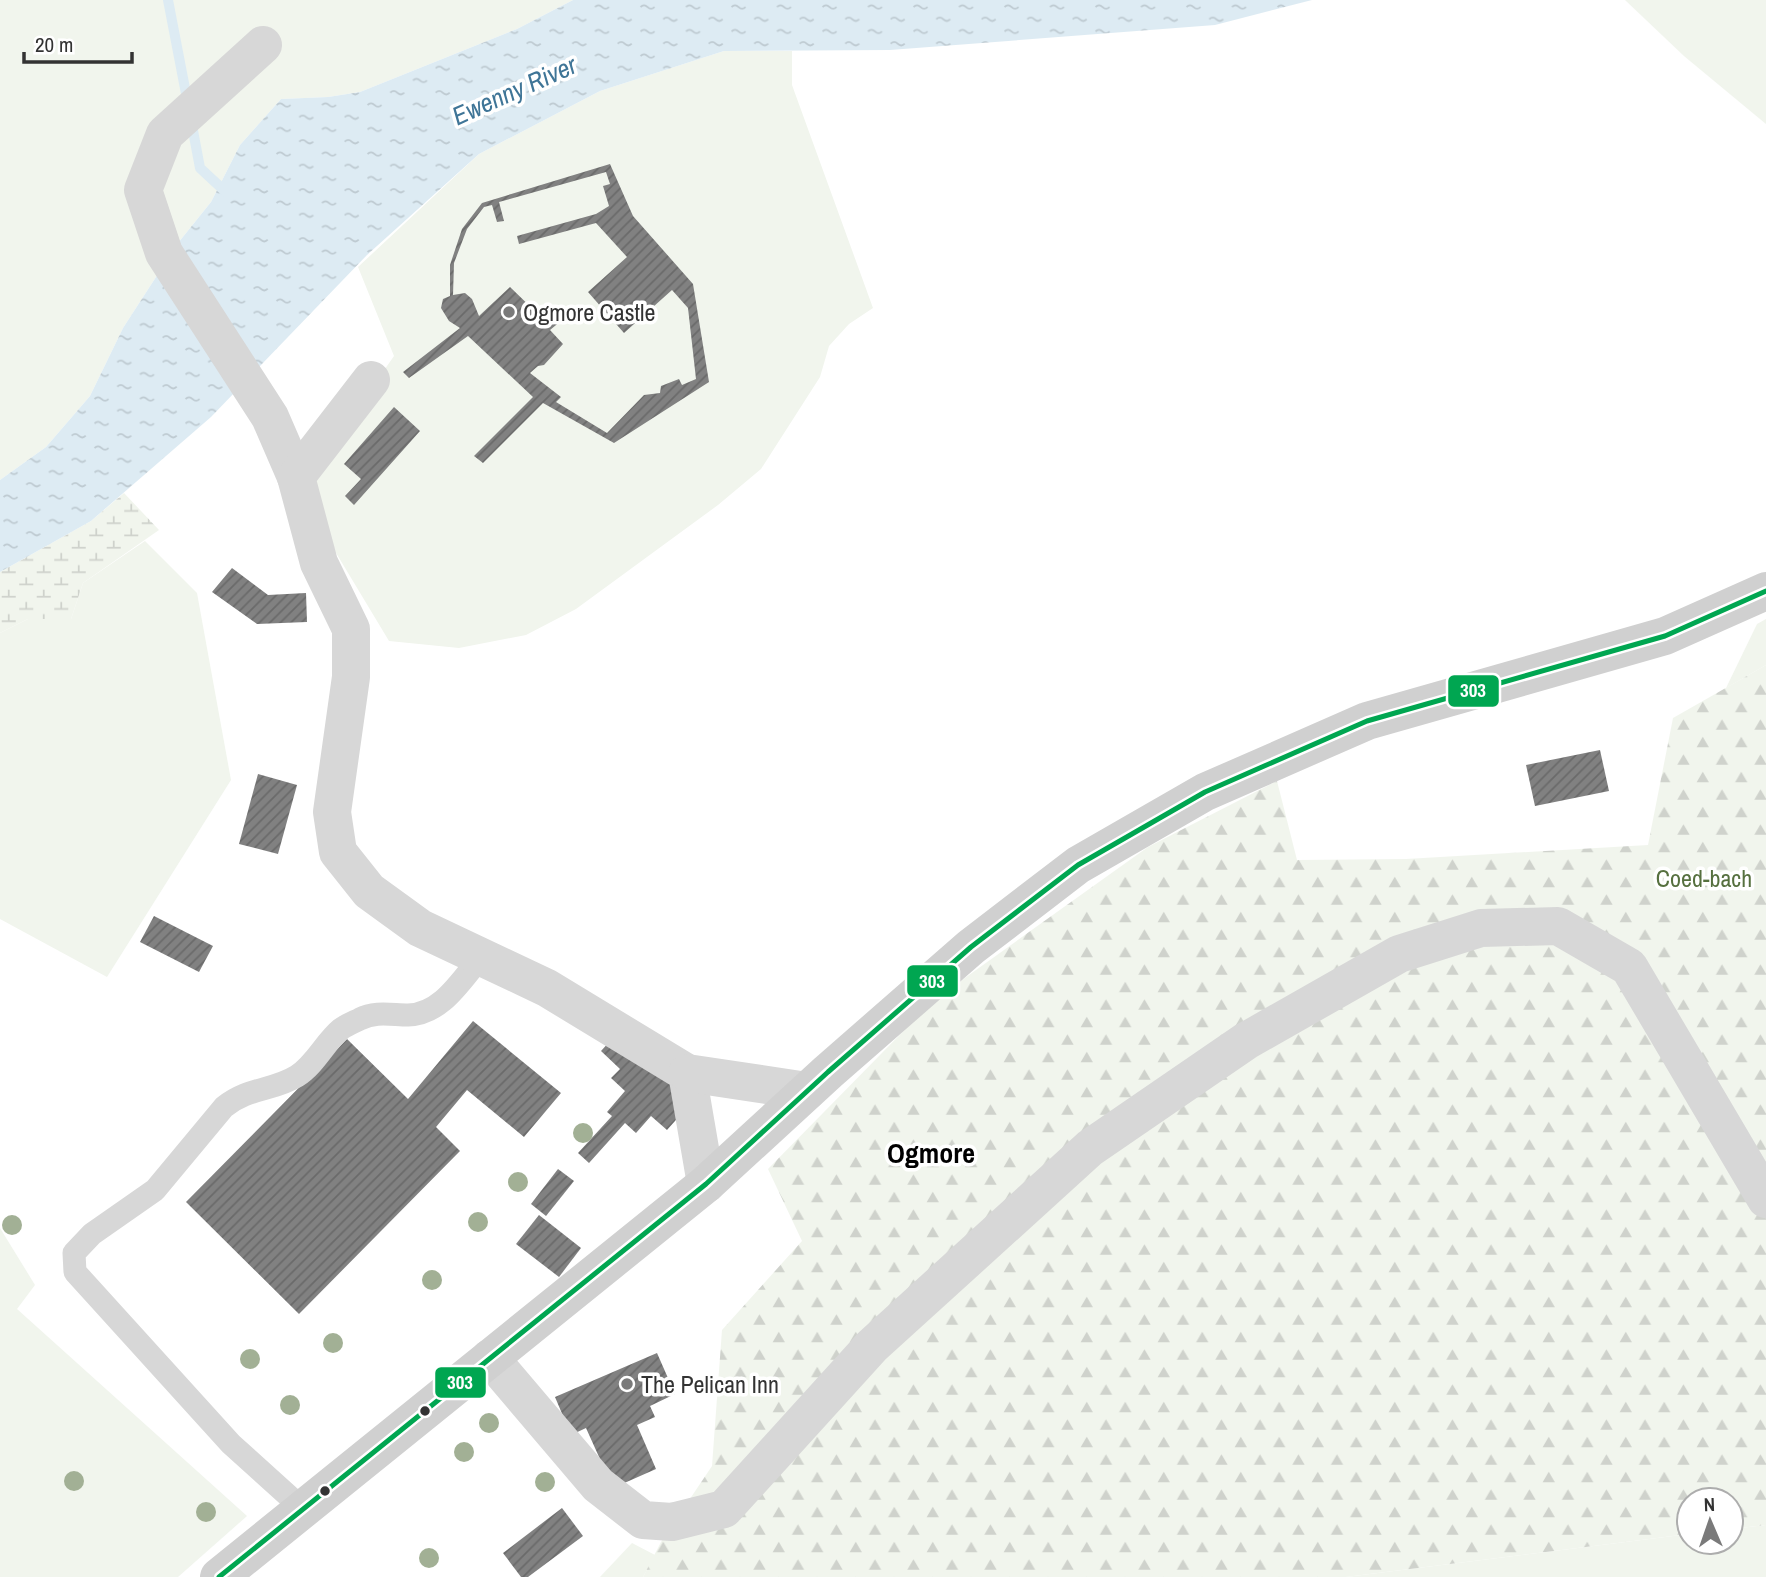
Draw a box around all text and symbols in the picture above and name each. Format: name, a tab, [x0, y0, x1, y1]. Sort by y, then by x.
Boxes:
scale bar	[24, 21, 133, 65]
text: 20 m	[35, 30, 73, 59]
water label: Ewenny River	[446, 47, 583, 133]
place label: Ogmore Castle	[523, 296, 655, 328]
marker: Ogmore Castle	[501, 304, 517, 320]
line badge: 303	[1447, 674, 1500, 708]
text: 303	[1460, 677, 1486, 703]
park label: Coed-bach	[1656, 862, 1752, 894]
line badge: 303	[906, 964, 959, 998]
text: 303	[919, 968, 945, 994]
district label: Ogmore	[887, 1134, 975, 1172]
line badge: 303	[434, 1366, 487, 1399]
place label: The Pelican Inn	[641, 1368, 779, 1400]
text: 303	[447, 1369, 473, 1395]
marker: The Pelican Inn	[619, 1376, 635, 1392]
unlabelled marker	[418, 1404, 432, 1418]
unlabelled marker	[318, 1484, 332, 1498]
north arrow	[1675, 1486, 1745, 1556]
text: N	[1703, 1491, 1715, 1517]

